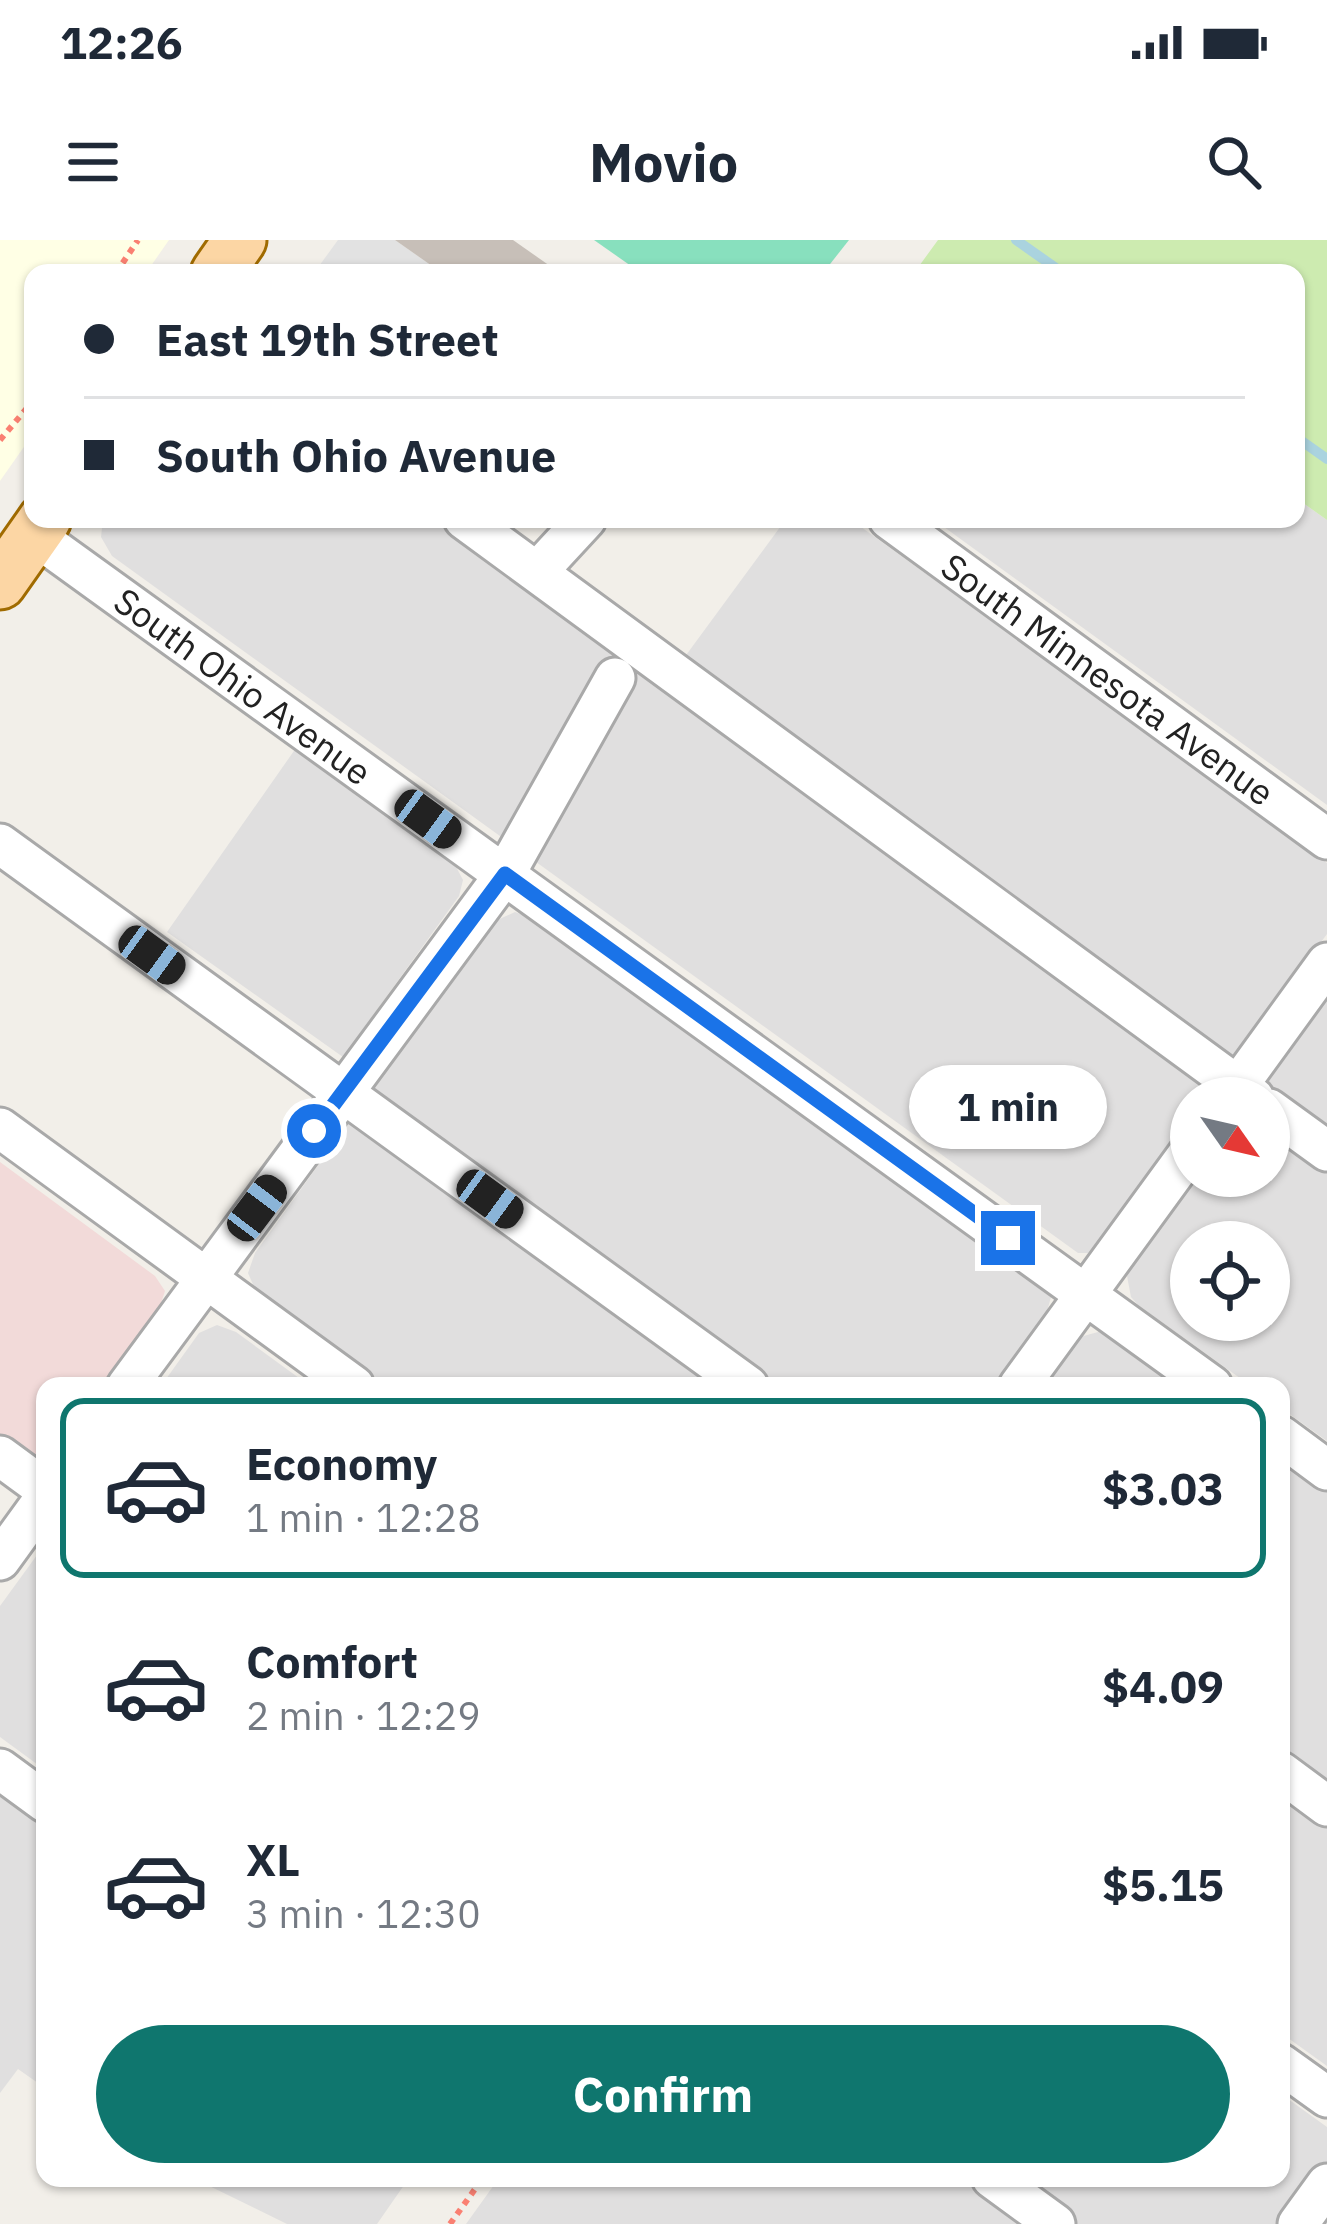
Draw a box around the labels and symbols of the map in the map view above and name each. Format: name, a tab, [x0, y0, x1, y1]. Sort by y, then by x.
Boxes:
street label: South Minnesota Avenue	[932, 542, 1284, 816]
street label: South Ohio Avenue	[105, 577, 381, 795]
car	[388, 783, 468, 855]
car	[112, 919, 192, 991]
callout: 1 min	[909, 1064, 1107, 1148]
north arrow	[1170, 1077, 1290, 1197]
route start	[287, 1104, 341, 1158]
car	[450, 1163, 530, 1235]
car	[221, 1168, 293, 1248]
route end	[981, 1211, 1035, 1265]

